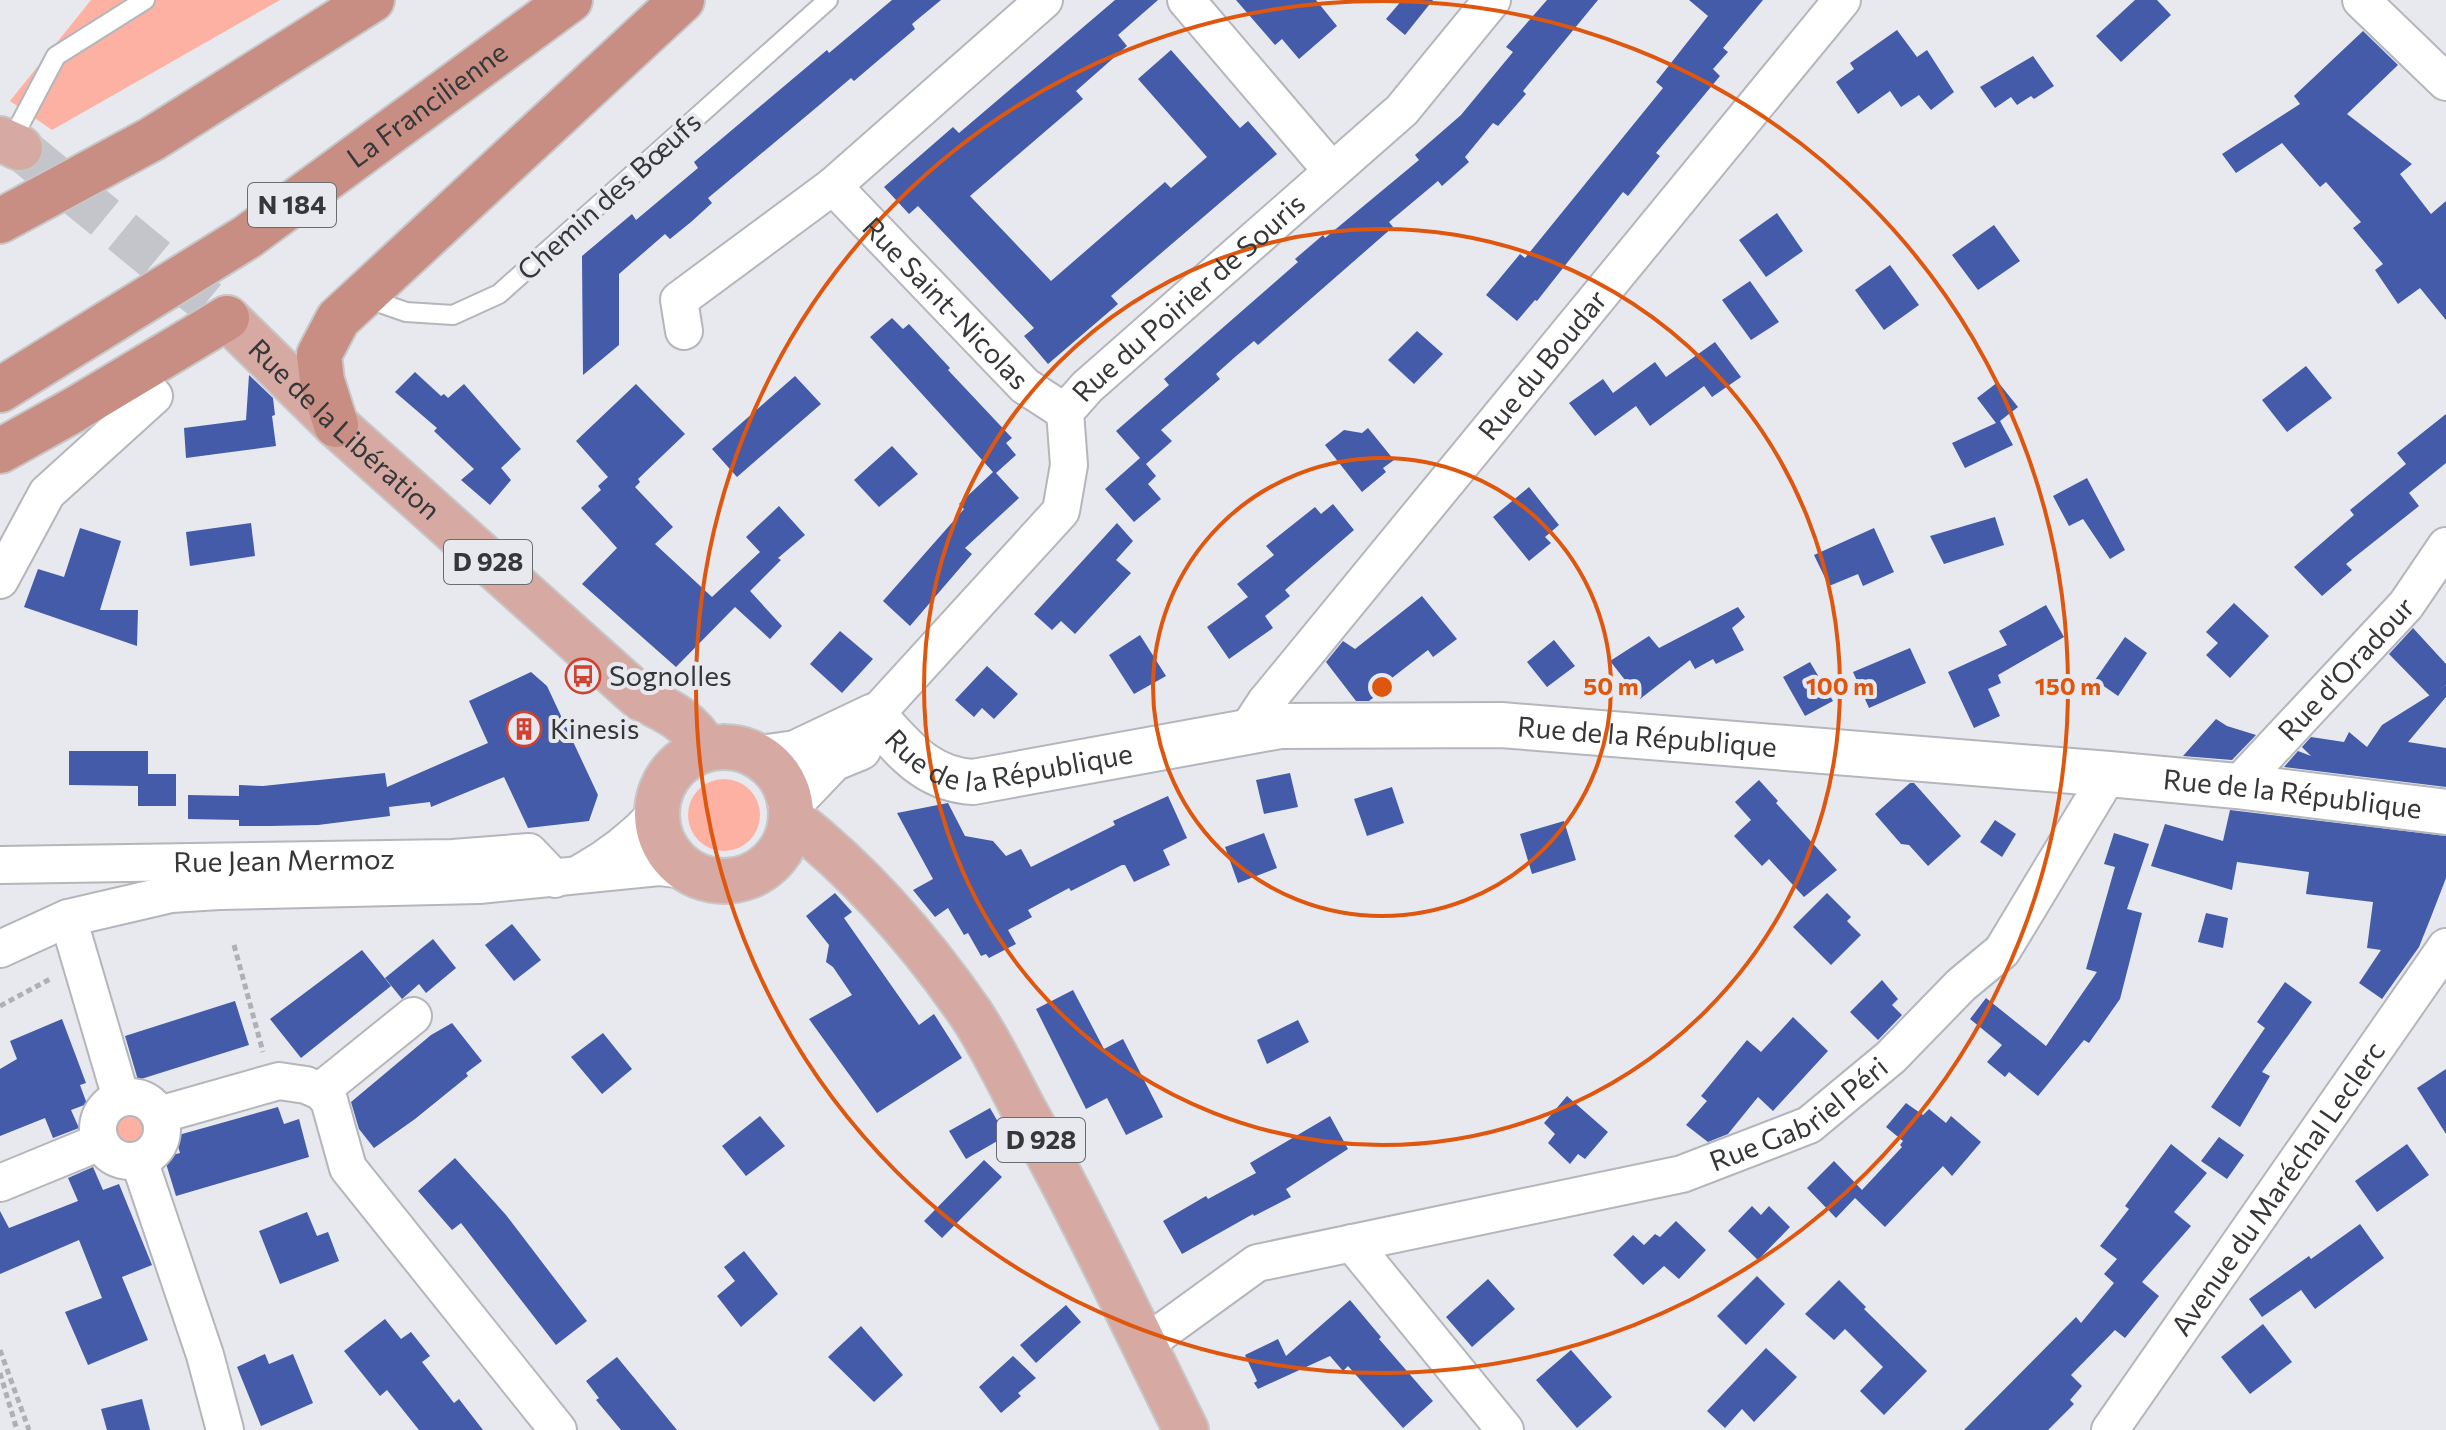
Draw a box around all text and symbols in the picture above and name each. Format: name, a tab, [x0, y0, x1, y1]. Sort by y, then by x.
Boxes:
street label: La Francilienne	[340, 34, 513, 174]
street label: Chemin des Bœufs	[510, 104, 707, 287]
road number: N 184	[248, 183, 336, 227]
street label: Rue du Poirier de Souris	[1064, 185, 1311, 408]
street label: Rue Saint-Nicolas	[856, 210, 1037, 396]
street label: Rue du Boudar	[1470, 282, 1613, 446]
street label: Rue de la Libération	[242, 331, 448, 526]
road number: D 928	[444, 540, 532, 584]
street label: Rue d'Oradour	[2270, 589, 2421, 747]
bus stop icon: Sognolles	[564, 657, 602, 695]
place label: Sognolles	[609, 658, 732, 692]
text: 50 m	[1583, 671, 1639, 700]
text: 100 m	[1806, 671, 1874, 700]
text: 150 m	[2035, 671, 2101, 700]
centre of rings	[1368, 673, 1396, 701]
street label: Rue de la République	[1516, 708, 1778, 763]
building icon: Kinesis	[505, 710, 543, 748]
place label: Kinesis	[550, 711, 639, 745]
street label: Rue de la République	[879, 722, 1135, 798]
street label: Rue de la République	[2162, 761, 2424, 825]
street label: Rue Jean Mermoz	[173, 841, 395, 878]
street label: Avenue du Maréchal Leclerc	[2163, 1034, 2391, 1342]
street label: Rue Gabriel Péri	[1705, 1049, 1894, 1178]
road number: D 928	[997, 1118, 1085, 1162]

